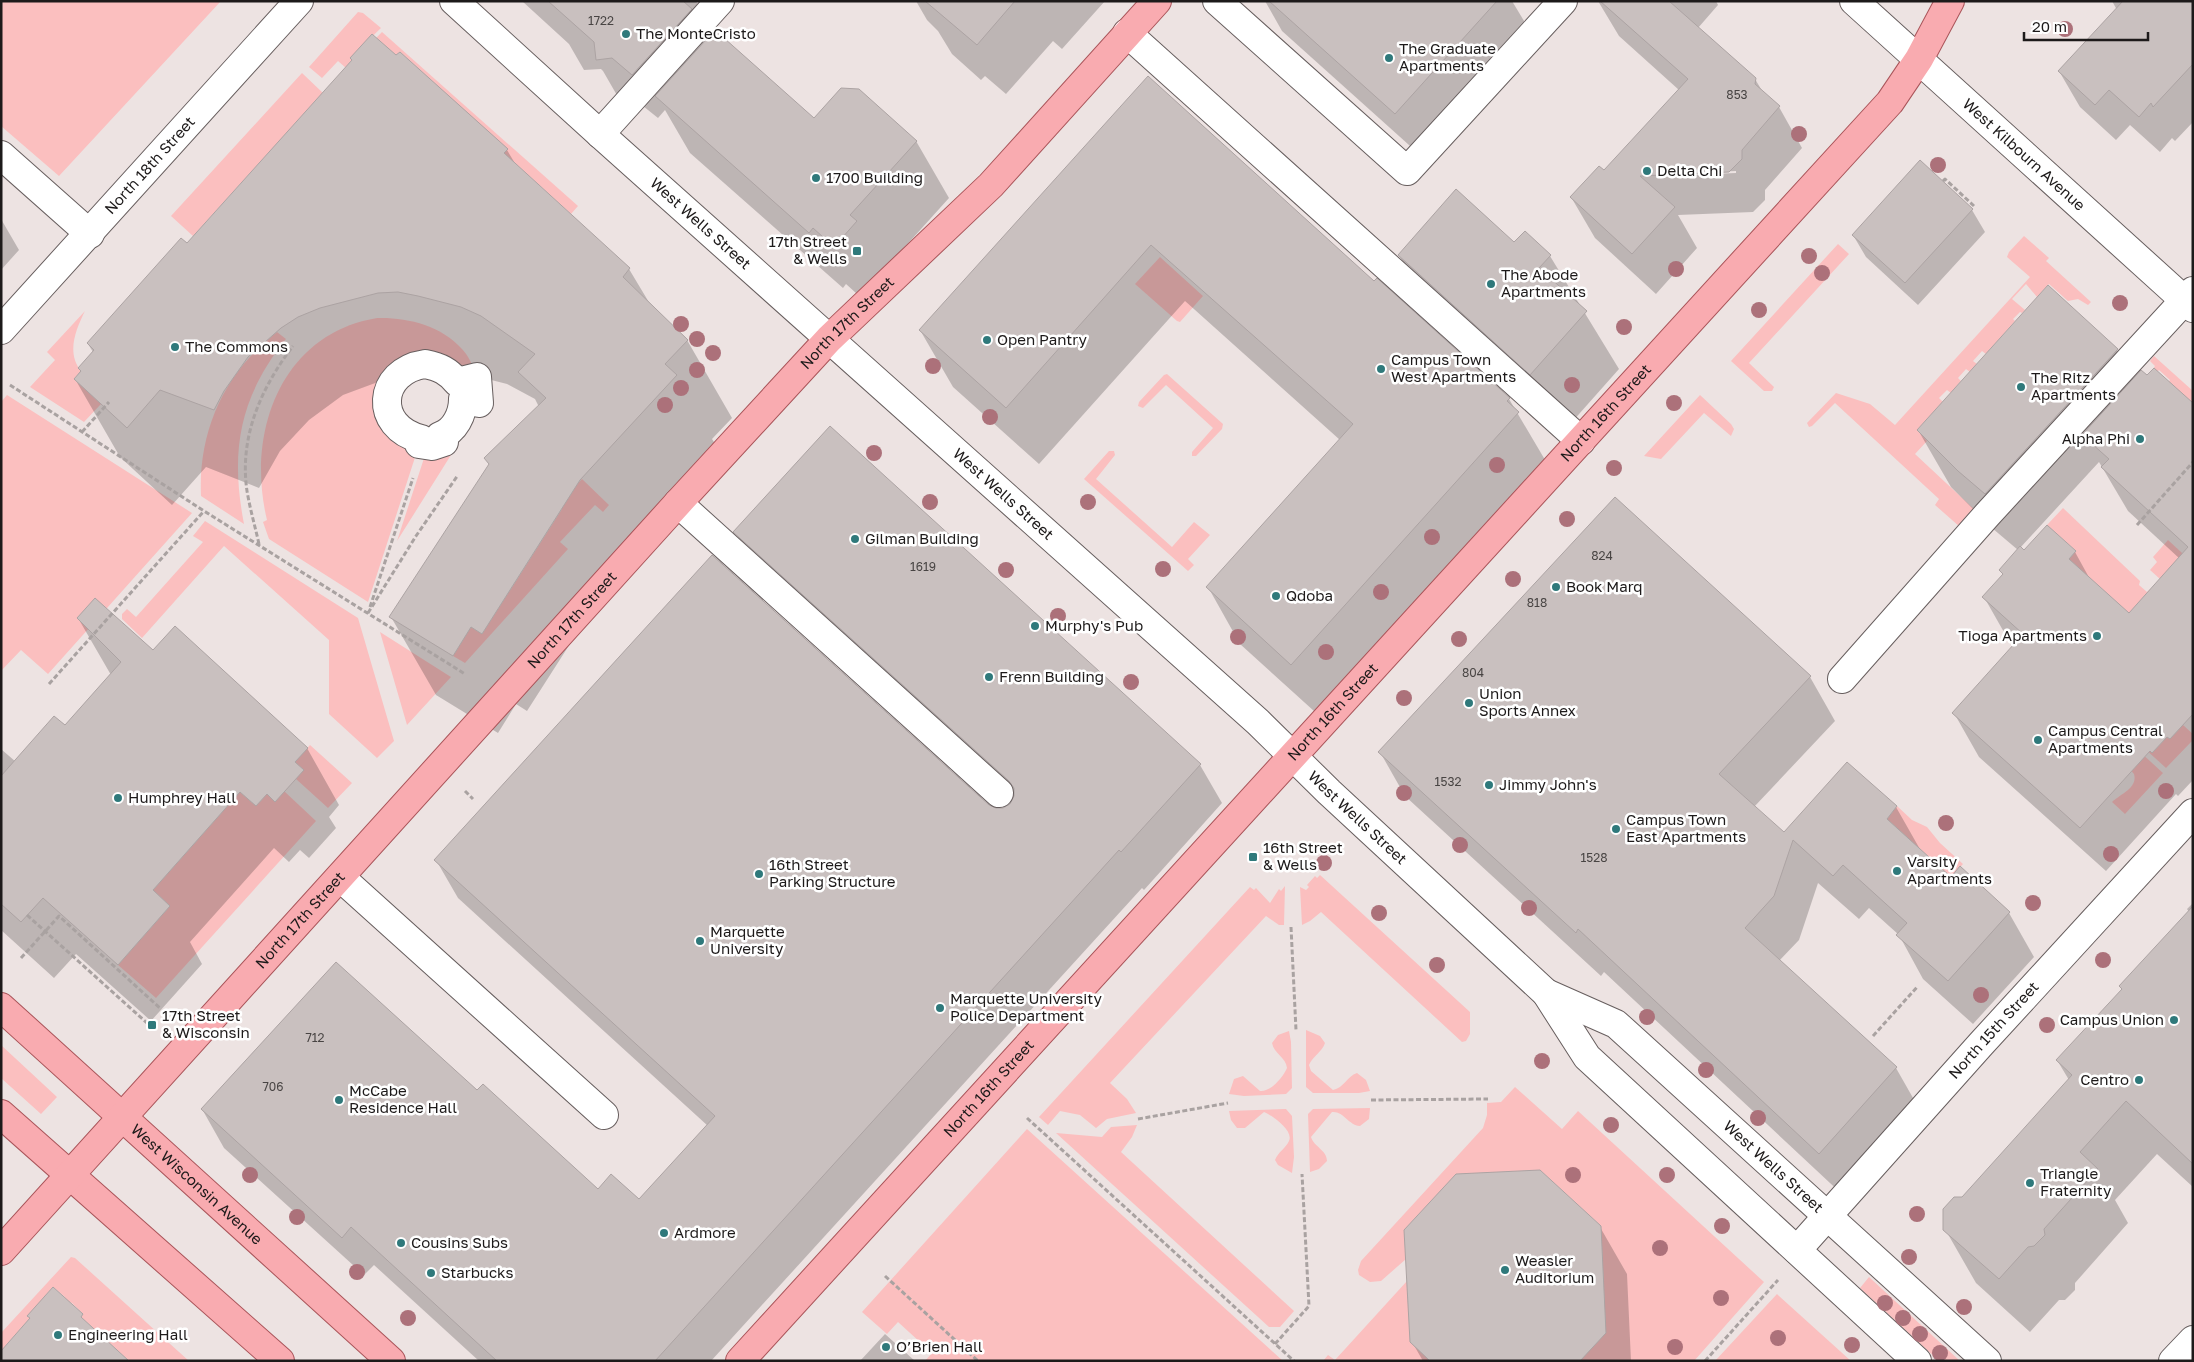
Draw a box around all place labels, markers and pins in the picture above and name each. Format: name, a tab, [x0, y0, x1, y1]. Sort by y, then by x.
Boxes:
place label: The MonteCristo	[636, 24, 756, 42]
marker: The MonteCristo	[620, 28, 632, 40]
place label: The Graduate Apartments	[1399, 39, 1496, 74]
marker: The Graduate Apartments	[1383, 52, 1395, 64]
place label: Delta Chi	[1657, 161, 1722, 179]
marker: Delta Chi	[1641, 165, 1653, 177]
place label: 1700 Building	[826, 168, 923, 186]
marker: 1700 Building	[810, 172, 822, 184]
place label: 17th Street & Wells	[768, 232, 847, 267]
marker: 17th Street & Wells	[851, 245, 863, 257]
place label: The Abode Apartments	[1501, 265, 1586, 300]
marker: The Abode Apartments	[1485, 278, 1497, 290]
place label: Open Pantry	[997, 330, 1088, 348]
marker: Open Pantry	[981, 334, 993, 346]
place label: The Commons	[185, 337, 288, 355]
marker: The Commons	[169, 341, 181, 353]
place label: Campus Town West Apartments	[1391, 350, 1516, 385]
marker: Campus Town West Apartments	[1375, 363, 1387, 375]
place label: The Ritz Apartments	[2031, 368, 2116, 403]
marker: The Ritz Apartments	[2015, 381, 2027, 393]
place label: Alpha Phi	[2062, 429, 2130, 447]
marker: Alpha Phi	[2134, 433, 2146, 445]
place label: Gilman Building	[865, 529, 979, 547]
marker: Gilman Building	[849, 533, 861, 545]
place label: Book Marq	[1566, 577, 1643, 595]
marker: Book Marq	[1550, 581, 1562, 593]
place label: Qdoba	[1286, 586, 1333, 604]
marker: Qdoba	[1270, 590, 1282, 602]
place label: Murphy's Pub	[1045, 616, 1143, 634]
marker: Murphy's Pub	[1029, 620, 1041, 632]
place label: Tioga Apartments	[1958, 626, 2087, 644]
marker: Tioga Apartments	[2091, 630, 2103, 642]
place label: Frenn Building	[999, 667, 1104, 685]
marker: Frenn Building	[983, 671, 995, 683]
place label: Union Sports Annex	[1479, 684, 1576, 719]
marker: Union Sports Annex	[1463, 697, 1475, 709]
place label: Campus Central Apartments	[2048, 721, 2163, 756]
marker: Campus Central Apartments	[2032, 734, 2044, 746]
place label: Jimmy John's	[1499, 775, 1597, 793]
marker: Jimmy John's	[1483, 779, 1495, 791]
place label: Humphrey Hall	[128, 788, 236, 806]
marker: Humphrey Hall	[112, 792, 124, 804]
place label: Campus Town East Apartments	[1626, 810, 1746, 845]
marker: Campus Town East Apartments	[1610, 823, 1622, 835]
place label: 16th Street & Wells	[1263, 838, 1343, 873]
marker: 16th Street & Wells	[1247, 851, 1259, 863]
place label: Varsity Apartments	[1907, 852, 1992, 887]
place label: 16th Street Parking Structure	[769, 855, 896, 890]
marker: Varsity Apartments	[1891, 865, 1903, 877]
marker: 16th Street Parking Structure	[753, 868, 765, 880]
place label: Marquette University	[710, 922, 785, 957]
marker: Marquette University	[694, 935, 706, 947]
place label: Marquette University Police Department	[950, 989, 1102, 1024]
marker: Marquette University Police Department	[934, 1002, 946, 1014]
place label: 17th Street & Wisconsin	[162, 1006, 250, 1041]
place label: Campus Union	[2060, 1010, 2164, 1028]
marker: Campus Union	[2168, 1014, 2180, 1026]
marker: 17th Street & Wisconsin	[146, 1019, 158, 1031]
place label: Centro	[2080, 1070, 2129, 1088]
marker: Centro	[2133, 1074, 2145, 1086]
place label: McCabe Residence Hall	[349, 1081, 457, 1116]
marker: McCabe Residence Hall	[333, 1094, 345, 1106]
place label: Triangle Fraternity	[2040, 1164, 2112, 1199]
marker: Triangle Fraternity	[2024, 1177, 2036, 1189]
place label: Ardmore	[674, 1223, 736, 1241]
marker: Ardmore	[658, 1227, 670, 1239]
place label: Cousins Subs	[411, 1233, 508, 1251]
marker: Cousins Subs	[395, 1237, 407, 1249]
place label: Weasler Auditorium	[1515, 1251, 1594, 1286]
place label: Starbucks	[441, 1263, 514, 1281]
marker: Weasler Auditorium	[1499, 1264, 1511, 1276]
marker: Starbucks	[425, 1267, 437, 1279]
place label: Engineering Hall	[68, 1325, 188, 1343]
marker: Engineering Hall	[52, 1329, 64, 1341]
place label: O’Brien Hall	[896, 1337, 983, 1355]
marker: O’Brien Hall	[880, 1341, 892, 1353]

